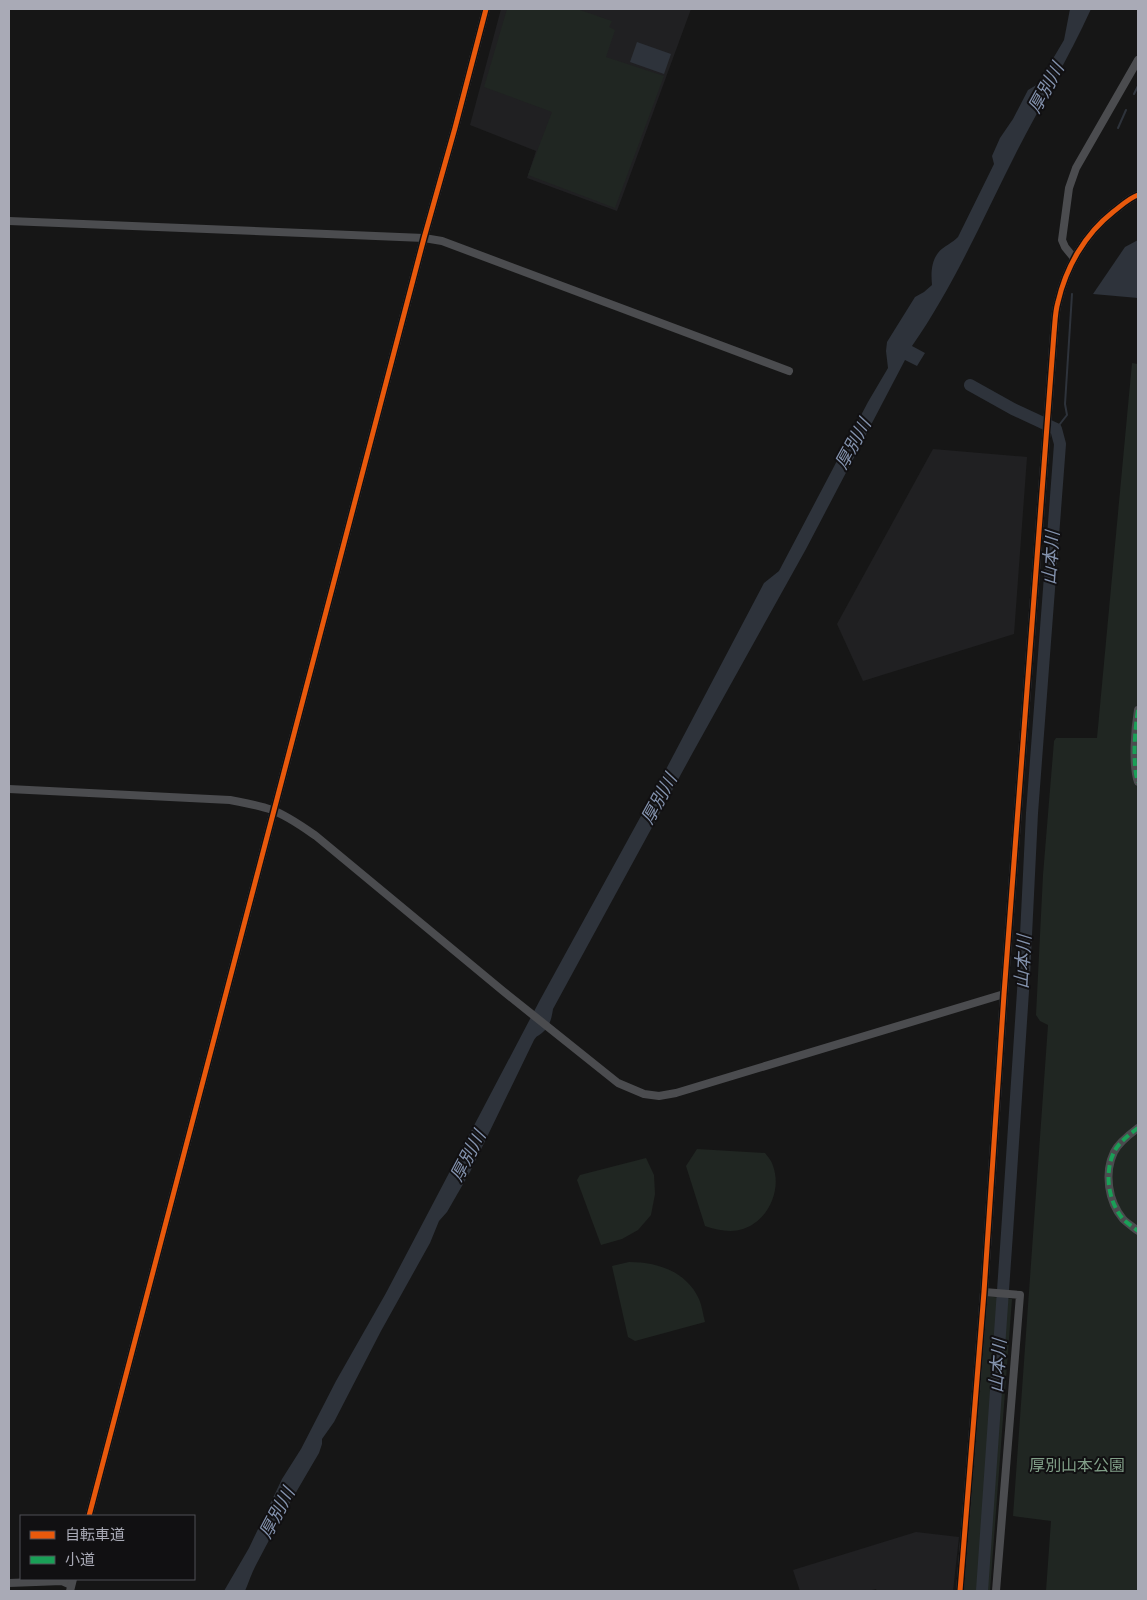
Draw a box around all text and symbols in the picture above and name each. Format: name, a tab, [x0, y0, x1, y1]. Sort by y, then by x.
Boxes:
water label: 厚別川	[1023, 57, 1070, 117]
water label: 厚別川	[830, 413, 877, 473]
water label: 山本川	[1038, 528, 1064, 586]
water label: 厚別川	[636, 768, 683, 828]
water label: 山本川	[1011, 932, 1036, 990]
water label: 厚別川	[446, 1125, 491, 1185]
water label: 山本川	[985, 1336, 1011, 1394]
park label: 厚別山本公園	[1029, 1456, 1125, 1475]
water label: 厚別川	[255, 1482, 300, 1542]
legend	[20, 1515, 195, 1580]
text: 自転車道	[65, 1526, 125, 1544]
text: 小道	[65, 1551, 95, 1569]

